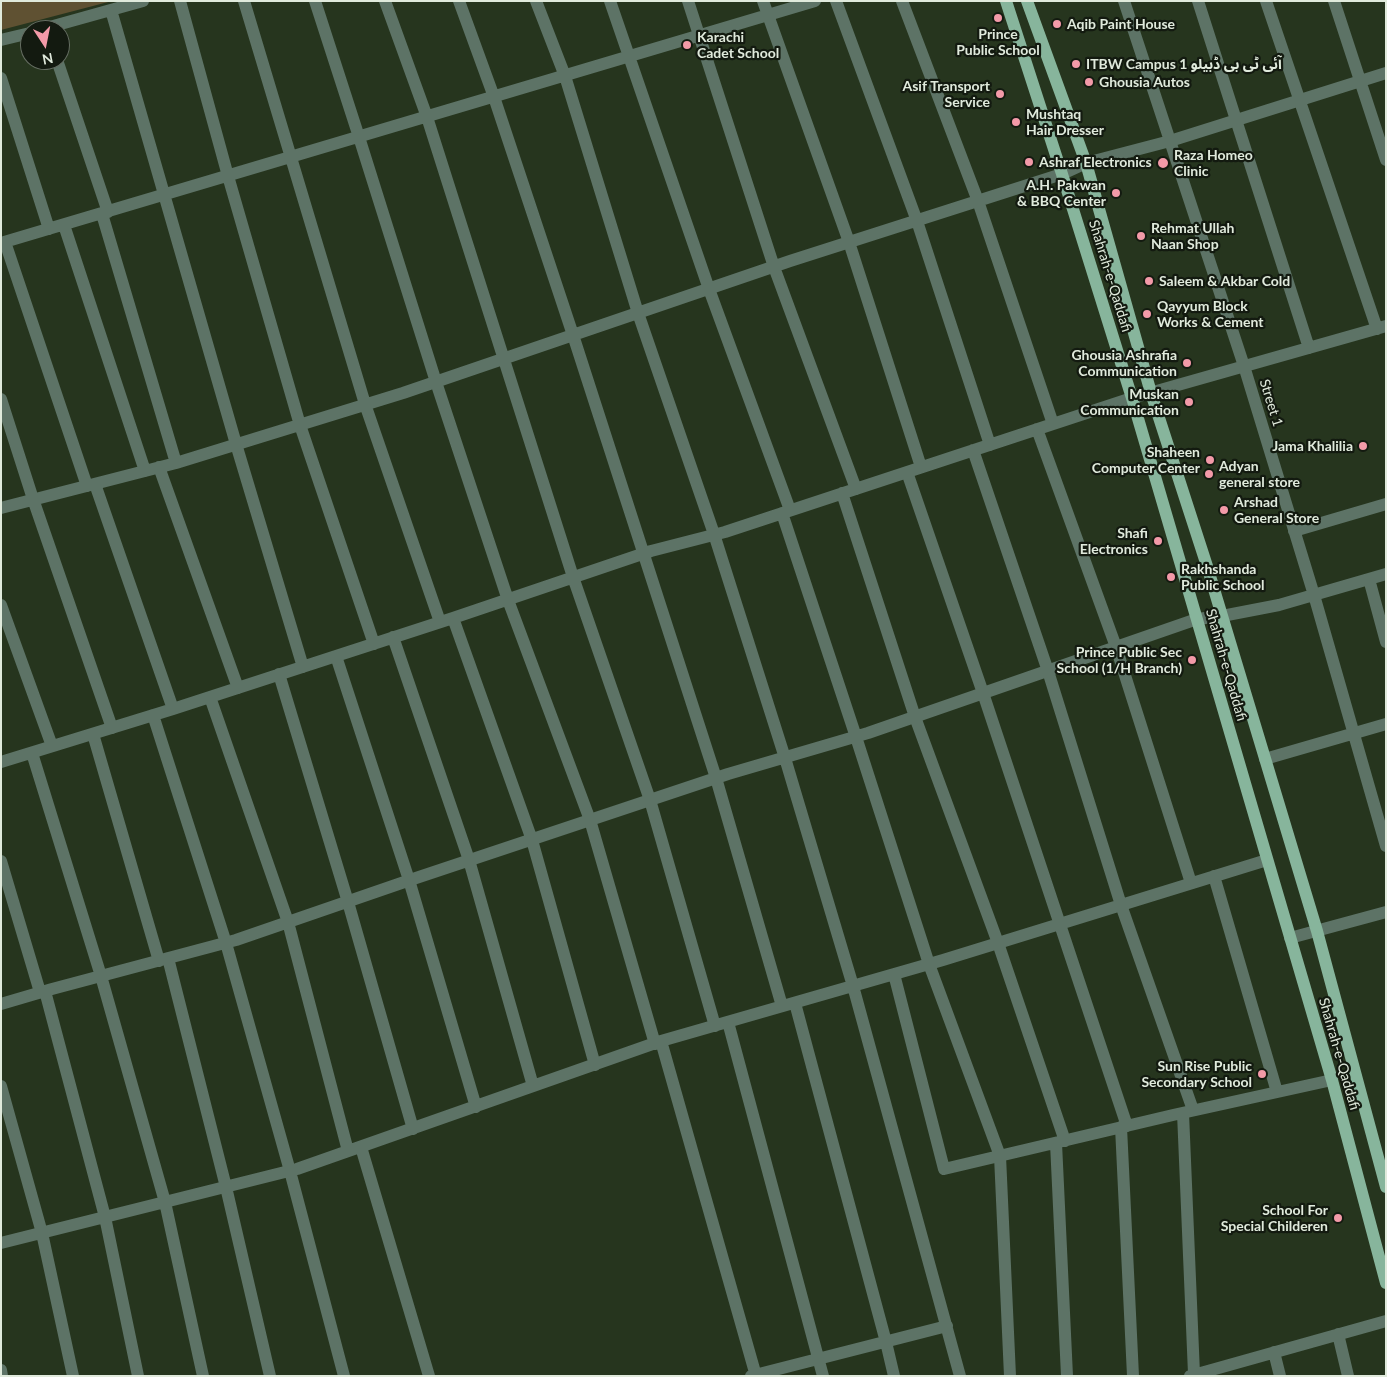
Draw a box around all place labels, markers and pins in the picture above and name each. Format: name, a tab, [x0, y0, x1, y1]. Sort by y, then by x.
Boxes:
marker: Prince Public School	[992, 12, 1004, 24]
place label: Aqib Paint House	[1067, 16, 1175, 32]
marker: Aqib Paint House	[1051, 18, 1063, 30]
place label: Prince Public School	[956, 26, 1040, 58]
place label: Karachi Cadet School	[697, 29, 779, 62]
marker: Karachi Cadet School	[681, 39, 693, 51]
place label: ITBW Campus 1 آئی ٹی بی ڈبیلو	[1086, 56, 1282, 72]
marker: ITBW Campus 1 آئی ٹی بی ڈبیلو	[1070, 58, 1082, 70]
place label: Ghousia Autos	[1099, 74, 1190, 90]
marker: Ghousia Autos	[1083, 76, 1095, 88]
place label: Asif Transport Service	[902, 78, 990, 110]
marker: Asif Transport Service	[994, 88, 1006, 100]
place label: Mushtaq Hair Dresser	[1026, 106, 1104, 138]
marker: Mushtaq Hair Dresser	[1010, 116, 1022, 128]
place label: Raza Homeo Clinic	[1174, 147, 1253, 180]
place label: Ashraf Electronics	[1039, 154, 1152, 170]
marker: Ashraf Electronics	[1023, 156, 1035, 168]
marker: Raza Homeo Clinic	[1156, 156, 1170, 170]
place label: A.H. Pakwan & BBQ Center	[1017, 177, 1106, 210]
marker: A.H. Pakwan & BBQ Center	[1110, 187, 1122, 199]
place label: Rehmat Ullah Naan Shop	[1151, 220, 1234, 252]
marker: Rehmat Ullah Naan Shop	[1135, 230, 1147, 242]
place label: Saleem & Akbar Cold	[1159, 273, 1290, 289]
marker: Saleem & Akbar Cold	[1143, 275, 1155, 287]
place label: Qayyum Block Works & Cement	[1157, 298, 1263, 331]
marker: Qayyum Block Works & Cement	[1141, 308, 1153, 320]
place label: Ghousia Ashrafia Communication	[1071, 347, 1177, 380]
marker: Ghousia Ashrafia Communication	[1181, 357, 1193, 369]
place label: Muskan Communication	[1080, 386, 1179, 418]
marker: Muskan Communication	[1183, 396, 1195, 408]
place label: Jama Khalilia	[1272, 438, 1353, 454]
marker: Jama Khalilia	[1357, 440, 1369, 452]
place label: Shaheen Computer Center	[1092, 444, 1200, 477]
marker: Shaheen Computer Center	[1204, 454, 1216, 466]
place label: Adyan general store	[1219, 458, 1300, 491]
marker: Adyan general store	[1203, 468, 1215, 480]
place label: Arshad General Store	[1234, 494, 1319, 526]
marker: Arshad General Store	[1218, 504, 1230, 516]
place label: Shafi Electronics	[1080, 525, 1148, 558]
marker: Shafi Electronics	[1152, 535, 1164, 547]
place label: Rakhshanda Public School	[1181, 561, 1265, 594]
marker: Rakhshanda Public School	[1165, 571, 1177, 583]
place label: Prince Public Sec School (1/H Branch)	[1057, 644, 1182, 676]
marker: Prince Public Sec School (1/H Branch)	[1186, 654, 1198, 666]
place label: Sun Rise Public Secondary School	[1141, 1058, 1252, 1090]
marker: Sun Rise Public Secondary School	[1256, 1068, 1268, 1080]
place label: School For Special Childeren	[1221, 1202, 1328, 1234]
marker: School For Special Childeren	[1332, 1212, 1344, 1224]

